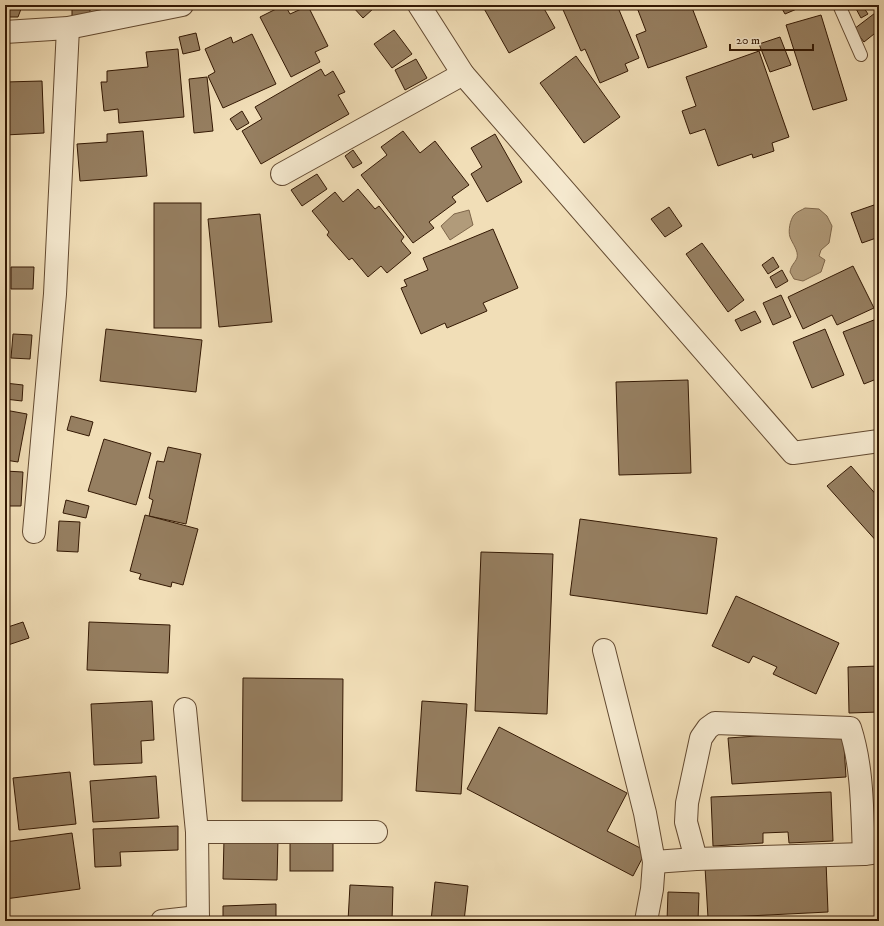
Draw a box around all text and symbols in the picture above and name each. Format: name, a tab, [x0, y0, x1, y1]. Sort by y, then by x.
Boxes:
scale bar	[730, 26, 813, 52]
text: 20 m	[736, 33, 760, 48]

